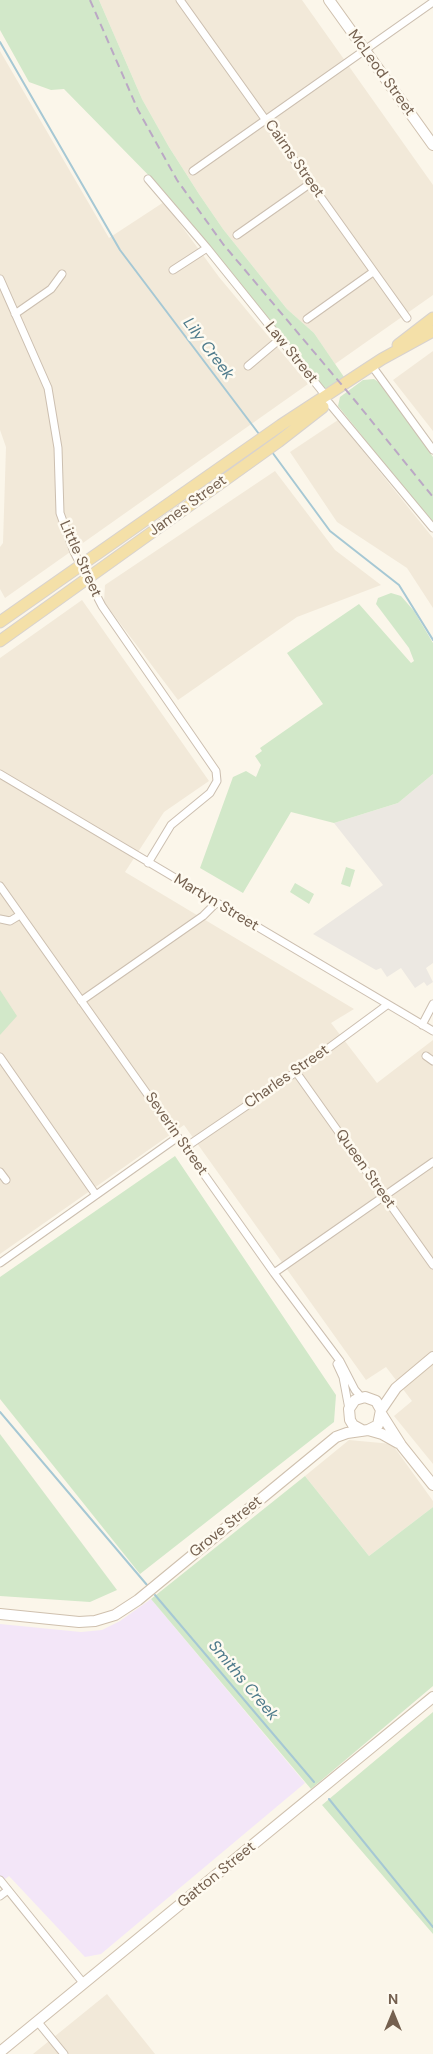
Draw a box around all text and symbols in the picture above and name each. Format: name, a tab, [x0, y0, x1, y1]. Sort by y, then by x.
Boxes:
street label: McLeod Street	[344, 26, 418, 120]
street label: Cairns Street	[261, 117, 327, 201]
water label: Lily Creek	[178, 314, 238, 384]
street label: Law Street	[261, 319, 321, 387]
street label: James Street	[146, 472, 230, 540]
street label: Little Street	[55, 518, 105, 600]
street label: Martyn Street	[170, 871, 262, 935]
street label: Charles Street	[241, 1041, 333, 1113]
street label: Severin Street	[141, 1089, 211, 1179]
street label: Queen Street	[331, 1126, 399, 1212]
street label: Grove Street	[186, 1492, 266, 1562]
water label: Smiths Creek	[204, 1637, 282, 1725]
street label: Gatton Street	[174, 1838, 260, 1912]
north arrow	[368, 1989, 418, 2039]
text: N	[388, 1990, 398, 2008]

